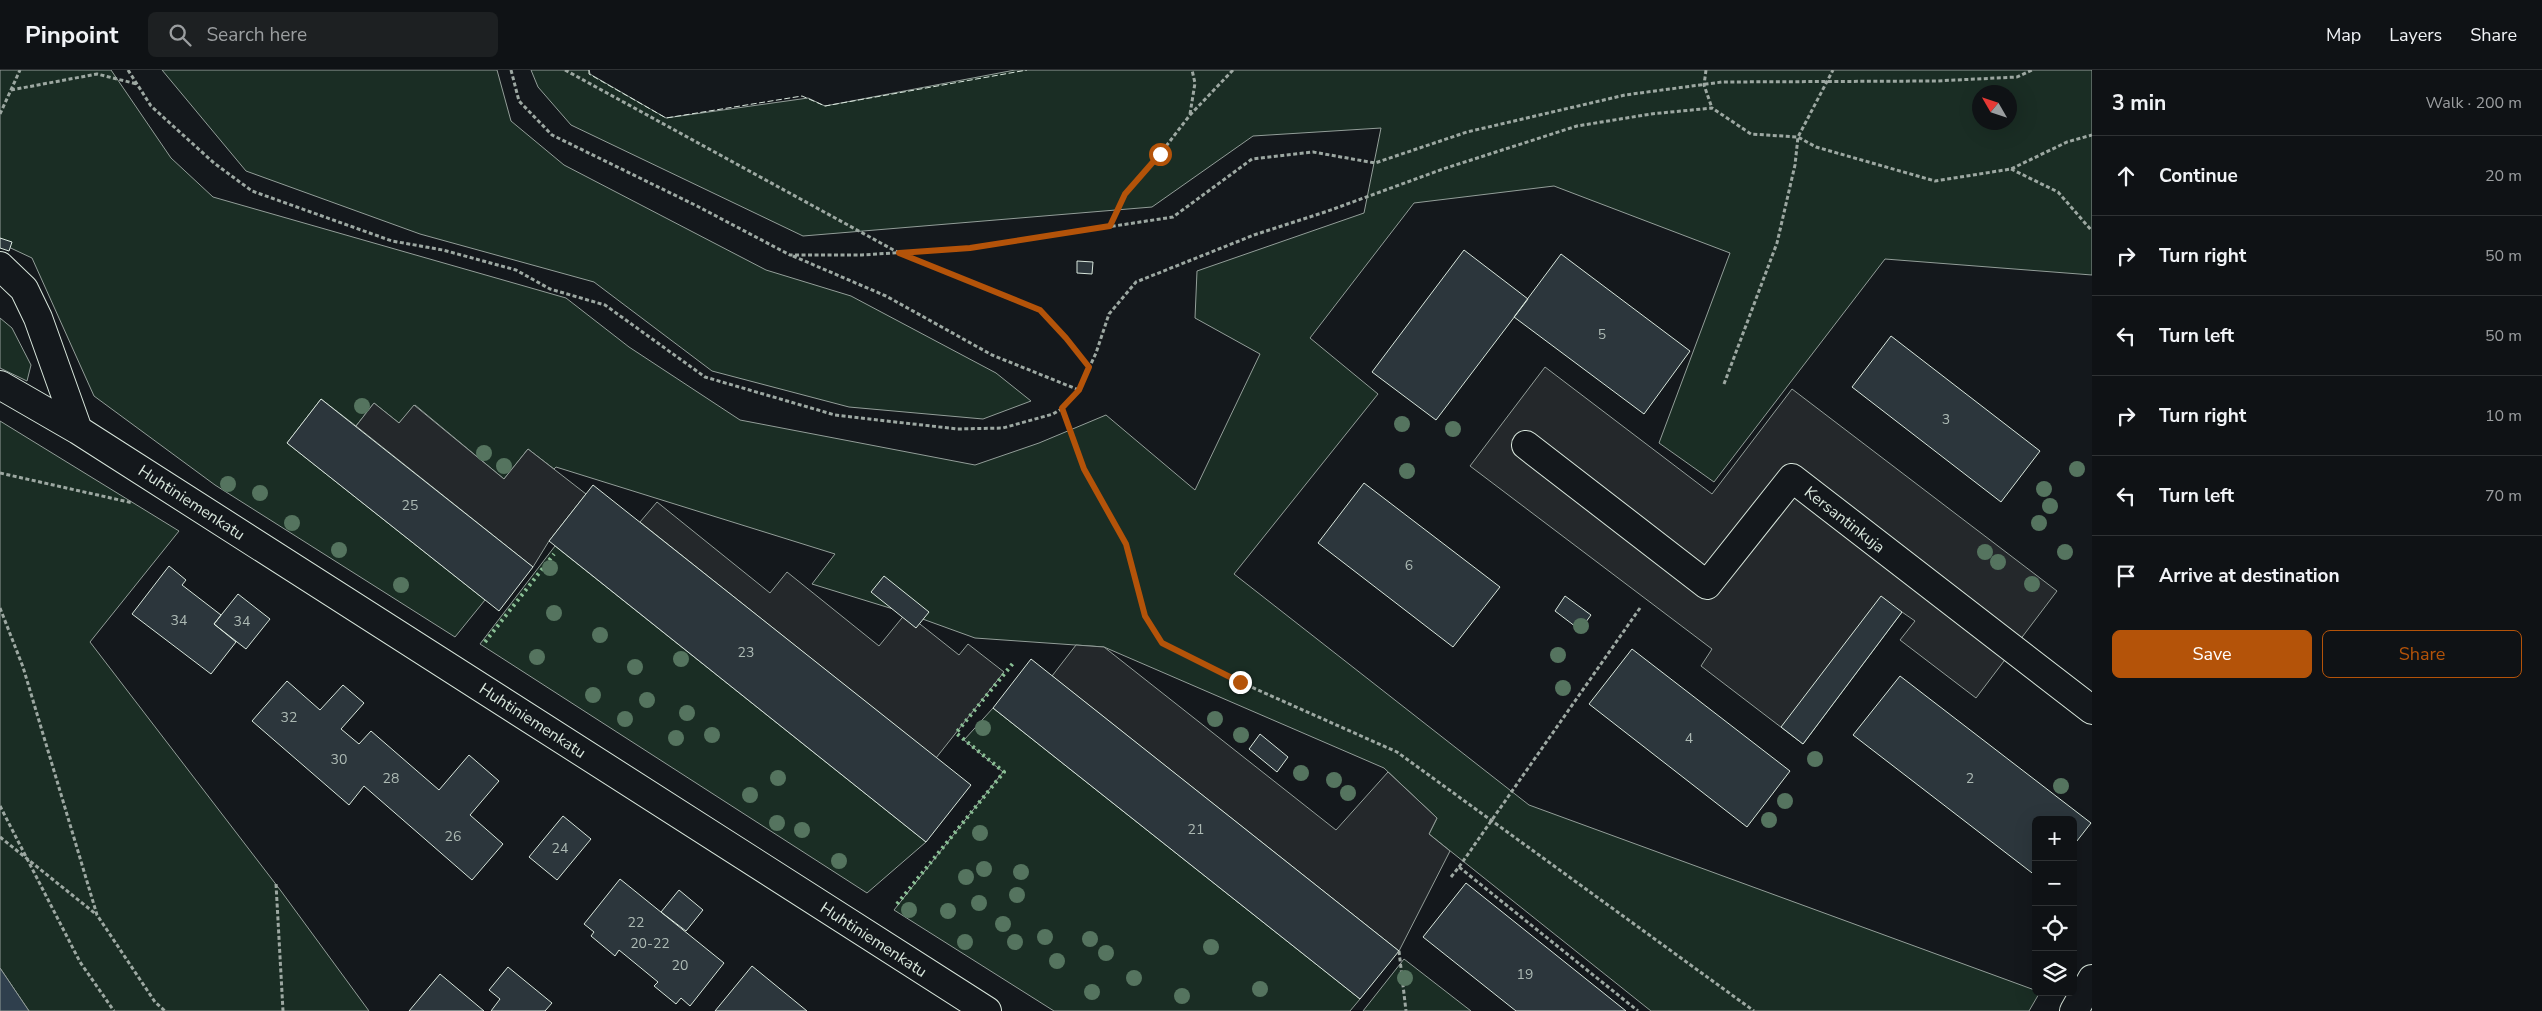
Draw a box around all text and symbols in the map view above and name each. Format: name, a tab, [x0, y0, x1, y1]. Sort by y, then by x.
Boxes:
search box	[148, 12, 498, 57]
text: Pinpoint	[25, 19, 118, 51]
icon: search	[166, 21, 194, 49]
text: Search here	[206, 22, 307, 48]
text: Map	[2326, 23, 2361, 47]
text: Layers	[2389, 23, 2442, 47]
text: Share	[2470, 23, 2517, 47]
north arrow	[1972, 85, 2017, 130]
text: 3 min	[2112, 89, 2166, 117]
text: Walk · 200 m	[2426, 92, 2522, 114]
route start	[1149, 143, 1172, 166]
icon: ahead	[2112, 162, 2140, 190]
text: Continue	[2159, 163, 2238, 189]
text: 20 m	[2485, 165, 2522, 187]
icon: right	[2112, 242, 2140, 270]
text: Turn right	[2159, 243, 2246, 269]
text: 50 m	[2485, 245, 2522, 267]
icon: left	[2112, 322, 2140, 350]
text: Turn left	[2159, 323, 2234, 349]
house number: 5	[1598, 325, 1606, 344]
text: 50 m	[2485, 325, 2522, 347]
icon: right	[2112, 402, 2140, 430]
text: Turn right	[2159, 403, 2246, 429]
text: 10 m	[2485, 405, 2522, 427]
house number: 3	[1942, 410, 1950, 429]
street label: Huhtiniemenkatu	[134, 460, 249, 546]
street label: Kersantinkuja	[1799, 481, 1889, 558]
icon: left	[2112, 482, 2140, 510]
text: Turn left	[2159, 483, 2234, 509]
text: 70 m	[2485, 485, 2522, 507]
house number: 25	[402, 496, 418, 515]
house number: 6	[1405, 556, 1413, 575]
icon: arrive	[2112, 562, 2140, 590]
text: Arrive at destination	[2159, 563, 2340, 589]
house number: 34	[171, 611, 187, 630]
house number: 34	[234, 612, 250, 631]
button: Save	[2112, 630, 2312, 678]
button: Share	[2322, 630, 2522, 678]
house number: 23	[738, 643, 754, 662]
route end	[1229, 671, 1252, 694]
street label: Huhtiniemenkatu	[475, 678, 590, 764]
house number: 32	[281, 708, 297, 727]
house number: 4	[1685, 729, 1693, 748]
house number: 30	[331, 750, 347, 769]
house number: 28	[383, 769, 399, 788]
house number: 2	[1966, 769, 1974, 788]
map controls	[2032, 816, 2077, 996]
button: +	[2032, 816, 2077, 861]
house number: 21	[1188, 820, 1204, 839]
house number: 26	[445, 827, 461, 846]
house number: 24	[552, 839, 568, 858]
button: −	[2032, 861, 2077, 906]
street label: Huhtiniemenkatu	[816, 897, 931, 983]
button: locate	[2032, 906, 2077, 951]
house number: 22	[628, 913, 644, 932]
house number: 20-22	[630, 934, 670, 953]
button: layers	[2032, 951, 2077, 996]
house number: 20	[672, 956, 688, 975]
house number: 19	[1517, 965, 1533, 984]

